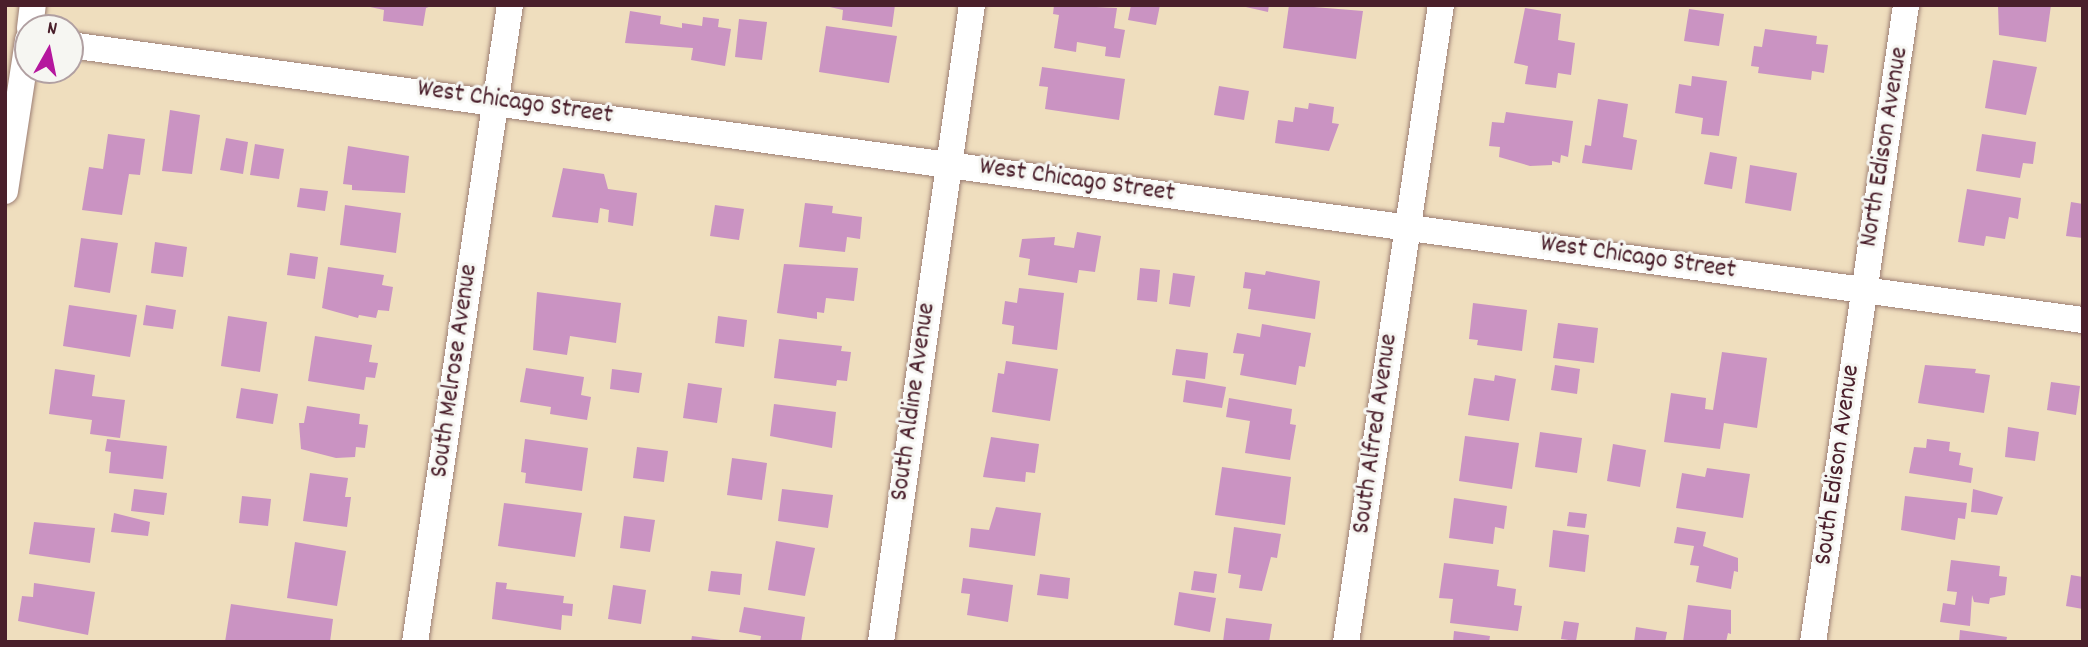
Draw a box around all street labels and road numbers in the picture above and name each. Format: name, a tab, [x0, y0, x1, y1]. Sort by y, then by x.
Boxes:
street label: North Edison Avenue	[1854, 45, 1916, 249]
street label: West Chicago Street	[415, 74, 615, 132]
street label: West Chicago Street	[977, 152, 1177, 210]
street label: West Chicago Street	[1538, 229, 1738, 287]
street label: South Melrose Avenue	[425, 262, 485, 480]
street label: South Aldine Avenue	[885, 301, 943, 503]
street label: South Alfred Avenue	[1347, 332, 1405, 536]
street label: South Edison Avenue	[1808, 363, 1868, 567]

